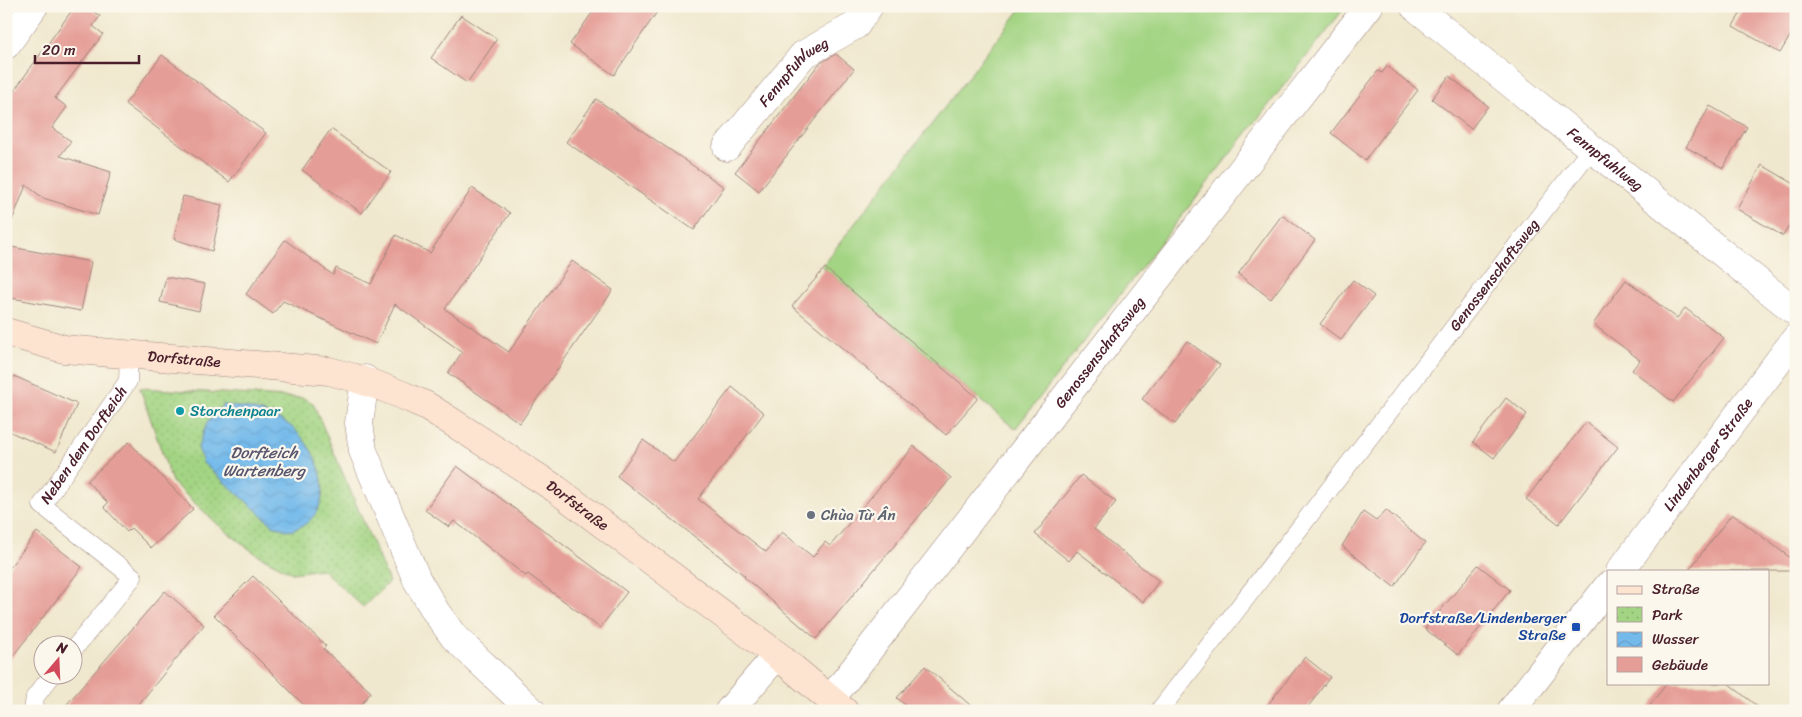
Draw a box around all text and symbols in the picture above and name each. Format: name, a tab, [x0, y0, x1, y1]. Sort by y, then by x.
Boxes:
street label: Fennpfuhlweg	[752, 30, 834, 113]
scale bar	[35, 32, 139, 64]
text: 20 m	[42, 37, 76, 63]
street label: Fennpfuhlweg	[1561, 120, 1650, 198]
street label: Genossenschaftsweg	[1442, 213, 1546, 337]
street label: Genossenschaftsweg	[1048, 290, 1152, 414]
street label: Dorfstraße	[147, 343, 222, 375]
street label: Neben dem Dorfteich	[33, 380, 134, 510]
street label: Lindenberger Straße	[1656, 392, 1760, 517]
place label: Storchenpaar	[190, 398, 281, 424]
marker: Storchenpaar	[174, 405, 186, 417]
water label: Dorfteich Wartenberg	[223, 438, 307, 485]
street label: Dorfstraße	[541, 473, 615, 538]
place label: Chùa Từ Ân	[821, 502, 896, 528]
marker: Chùa Từ Ân	[805, 509, 817, 521]
legend	[1607, 570, 1770, 684]
text: Straße	[1652, 576, 1700, 602]
text: Park	[1652, 602, 1683, 628]
place label: Dorfstraße/Lindenberger Straße	[1399, 605, 1567, 648]
marker: Dorfstraße/Lindenberger Straße	[1570, 621, 1582, 633]
text: Wasser	[1652, 626, 1700, 652]
north arrow	[32, 634, 82, 684]
text: N	[52, 634, 71, 662]
text: Gebäude	[1652, 652, 1708, 678]

